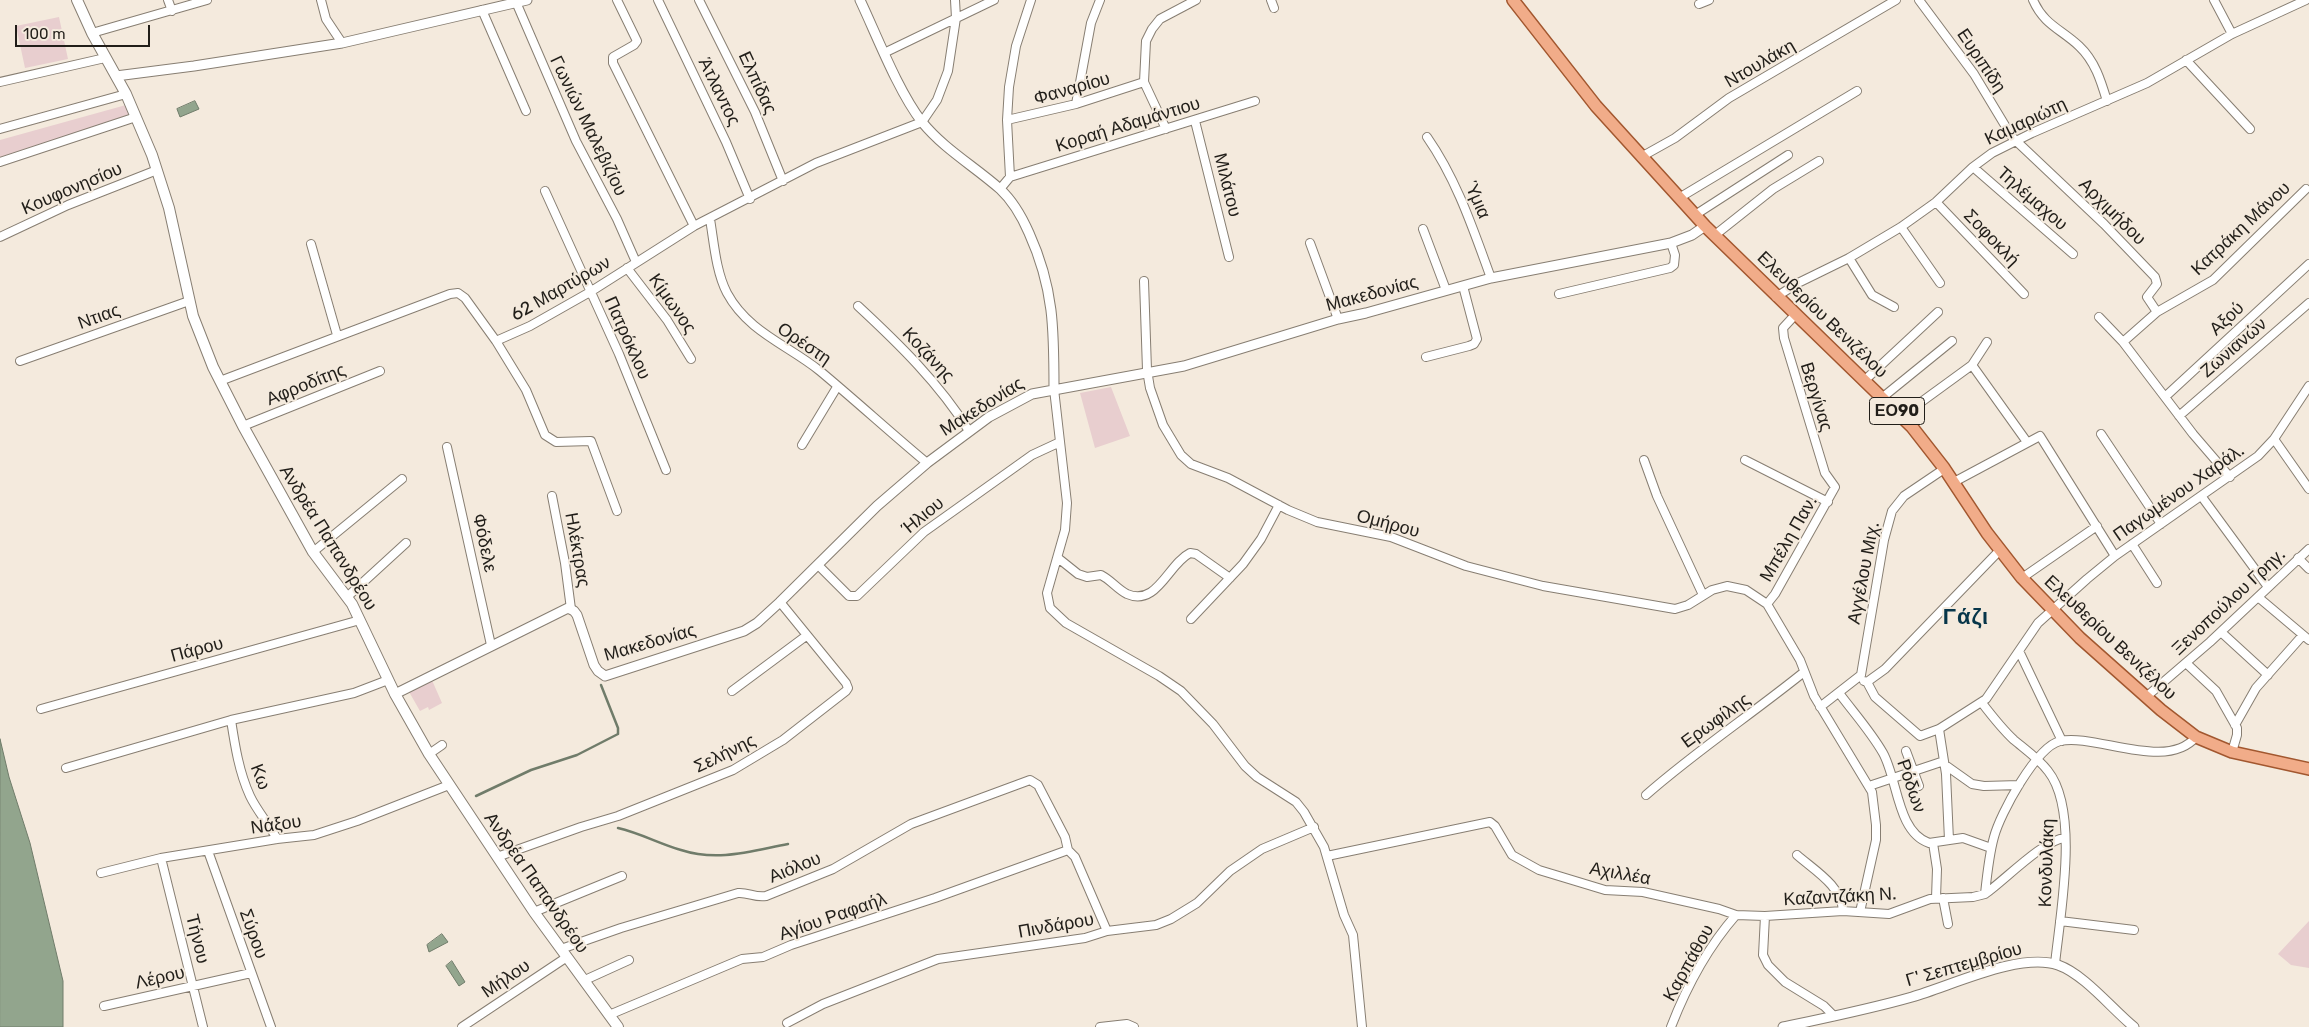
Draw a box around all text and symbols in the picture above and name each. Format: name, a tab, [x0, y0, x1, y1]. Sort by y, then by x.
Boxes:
scale bar	[18, 15, 152, 47]
text: 100 m	[23, 25, 65, 43]
street label: Ευριπίδη	[1952, 25, 2010, 97]
street label: Ντουλάκη	[1721, 35, 1799, 93]
street label: Ελπίδας	[733, 48, 781, 118]
street label: Γωνιών Μαλεβιζίου	[545, 53, 631, 199]
street label: Άτλαντος	[693, 55, 745, 129]
street label: Φαναρίου	[1031, 68, 1113, 110]
street label: Κοραή Αδαμάντιου	[1053, 93, 1203, 157]
street label: Καμαριώτη	[1982, 94, 2070, 150]
street label: Μιλάτου	[1209, 151, 1245, 219]
street label: Κουφονησίου	[18, 158, 126, 220]
street label: Τηλέμαχου	[1992, 163, 2072, 235]
street label: Αρχιμήδου	[2074, 174, 2150, 250]
street label: Ύμια	[1459, 178, 1495, 222]
street label: Κατράκη Μάνου	[2187, 178, 2295, 280]
street label: Σοφοκλή	[1959, 205, 2023, 271]
street label: Ελευθερίου Βενιζέλου	[1752, 247, 1892, 383]
street label: 62 Μαρτύρων	[507, 252, 615, 326]
street label: Κίμωνος	[644, 270, 700, 338]
street label: Μακεδονίας	[1324, 271, 1420, 317]
street label: Πατρόκλου	[599, 293, 655, 383]
street label: Αξού	[2205, 298, 2249, 340]
street label: Ντιας	[75, 299, 123, 335]
street label: Ζωνιανών	[2197, 313, 2271, 383]
street label: Ορέστη	[773, 318, 835, 370]
street label: Κοζάνης	[897, 323, 959, 387]
street label: Αφροδίτης	[263, 359, 349, 411]
street label: Βεργίνας	[1795, 360, 1837, 434]
street label: Μακεδονίας	[936, 373, 1028, 441]
road number: ΕΟ90	[1870, 398, 1924, 424]
street label: Παγωμένου Χαράλ.	[2109, 440, 2249, 546]
street label: Ανδρέα Παπανδρέου	[275, 462, 381, 614]
street label: Μπέλη Παν.	[1756, 492, 1822, 586]
street label: Ήλιου	[898, 493, 948, 539]
street label: Ομήρου	[1354, 505, 1422, 543]
street label: Ηλέκτρας	[560, 511, 594, 589]
street label: Φόδελε	[467, 512, 501, 574]
street label: Αγγέλου Μιχ.	[1844, 520, 1884, 626]
street label: Ξενοπούλου Γρηγ.	[2168, 544, 2290, 660]
street label: Ελευθερίου Βενιζέλου	[2039, 571, 2181, 705]
district label: Γάζι	[1942, 605, 1990, 631]
street label: Μακεδονίας	[602, 620, 698, 666]
street label: Πάρου	[168, 633, 226, 667]
street label: Ερωφίλης	[1677, 689, 1755, 753]
street label: Σελήνης	[691, 730, 759, 778]
street label: Ρόδων	[1892, 756, 1930, 816]
street label: Κω	[245, 761, 275, 793]
street label: Ανδρέα Παπανδρέου	[479, 808, 593, 958]
street label: Νάξου	[249, 811, 303, 839]
street label: Κονδυλάκη	[2035, 818, 2059, 908]
street label: Αιόλου	[766, 848, 824, 888]
street label: Αχιλλέα	[1588, 858, 1652, 890]
street label: Καζαντζάκη Ν.	[1783, 883, 1897, 911]
street label: Αγίου Ραφαήλ	[776, 888, 890, 946]
street label: Σύρου	[234, 906, 272, 962]
street label: Πινδάρου	[1016, 909, 1096, 943]
street label: Τήνου	[180, 912, 214, 966]
street label: Καρπάθου	[1659, 921, 1719, 1005]
street label: Γ' Σεπτεμβρίου	[1903, 938, 2025, 992]
street label: Μήλου	[478, 955, 534, 1003]
street label: Λέρου	[133, 962, 187, 994]

